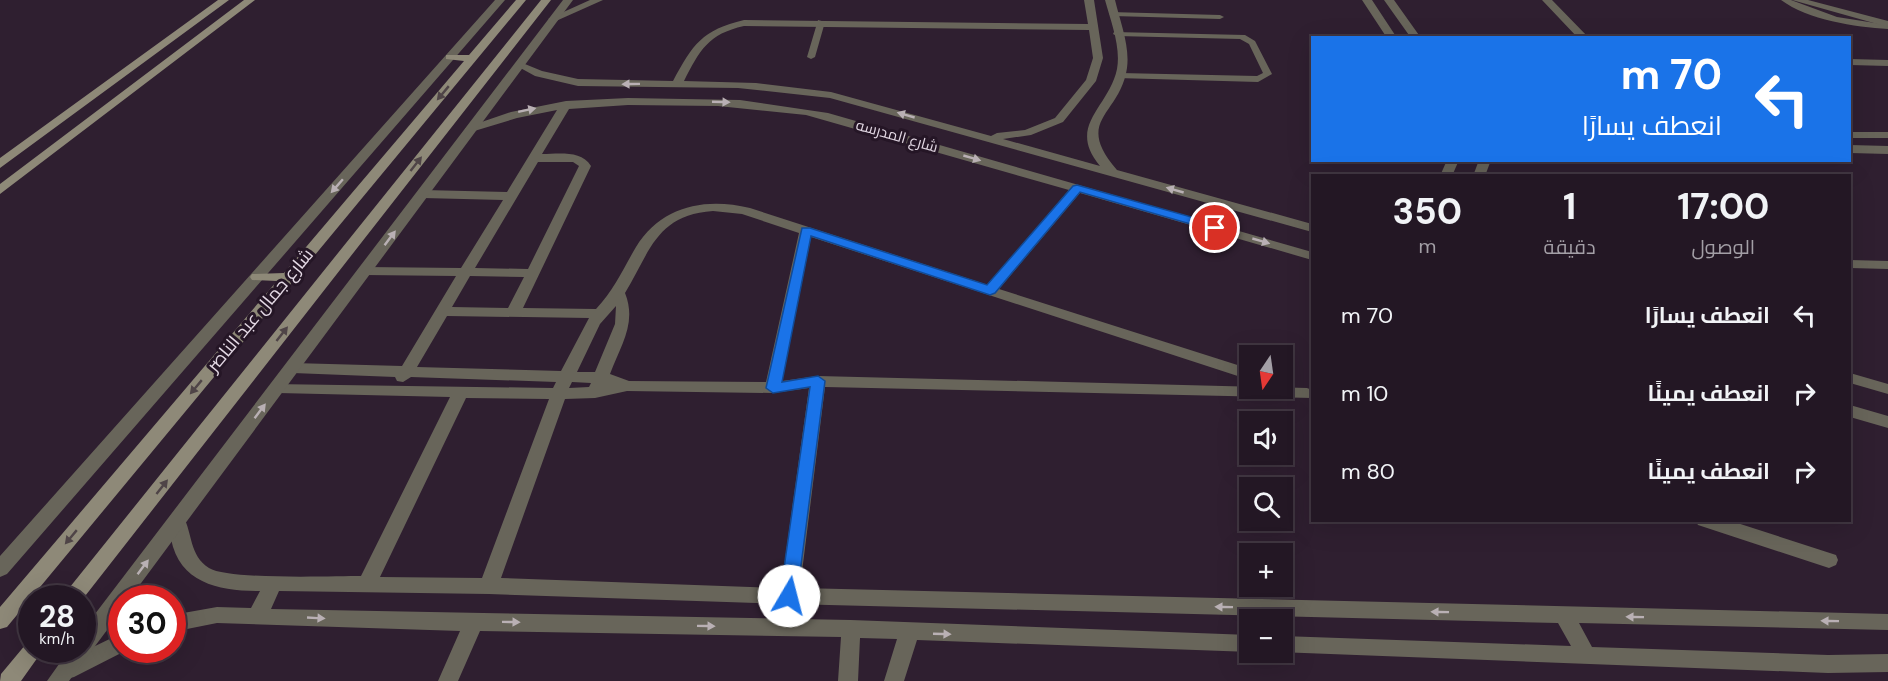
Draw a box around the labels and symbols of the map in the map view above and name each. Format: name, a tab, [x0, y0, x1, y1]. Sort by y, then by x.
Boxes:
one-way arrow	[621, 79, 640, 89]
one-way arrow	[436, 85, 449, 101]
one-way arrow	[712, 97, 731, 106]
one-way arrow	[518, 105, 536, 115]
one-way arrow	[897, 110, 915, 119]
street label: شارع المدرسه	[853, 115, 940, 158]
one-way arrow	[963, 154, 981, 163]
one-way arrow	[410, 156, 423, 172]
one-way arrow	[330, 178, 343, 194]
one-way arrow	[1166, 185, 1184, 194]
pin	[1189, 202, 1240, 253]
one-way arrow	[383, 230, 396, 246]
one-way arrow	[1252, 237, 1270, 246]
street label: شارع جمال عبد الناصر	[201, 243, 319, 378]
one-way arrow	[276, 326, 288, 341]
north arrow	[1239, 345, 1293, 399]
one-way arrow	[189, 379, 202, 395]
one-way arrow	[254, 403, 267, 419]
one-way arrow	[155, 479, 167, 494]
one-way arrow	[64, 529, 77, 545]
one-way arrow	[137, 559, 149, 575]
position arrow	[757, 564, 821, 628]
speed limit sign: 30	[108, 585, 186, 663]
one-way arrow	[1214, 602, 1233, 611]
one-way arrow	[1430, 607, 1449, 617]
one-way arrow	[1625, 612, 1644, 622]
one-way arrow	[306, 614, 325, 623]
one-way arrow	[1820, 616, 1839, 626]
one-way arrow	[501, 617, 520, 627]
one-way arrow	[696, 621, 715, 631]
one-way arrow	[933, 629, 952, 639]

